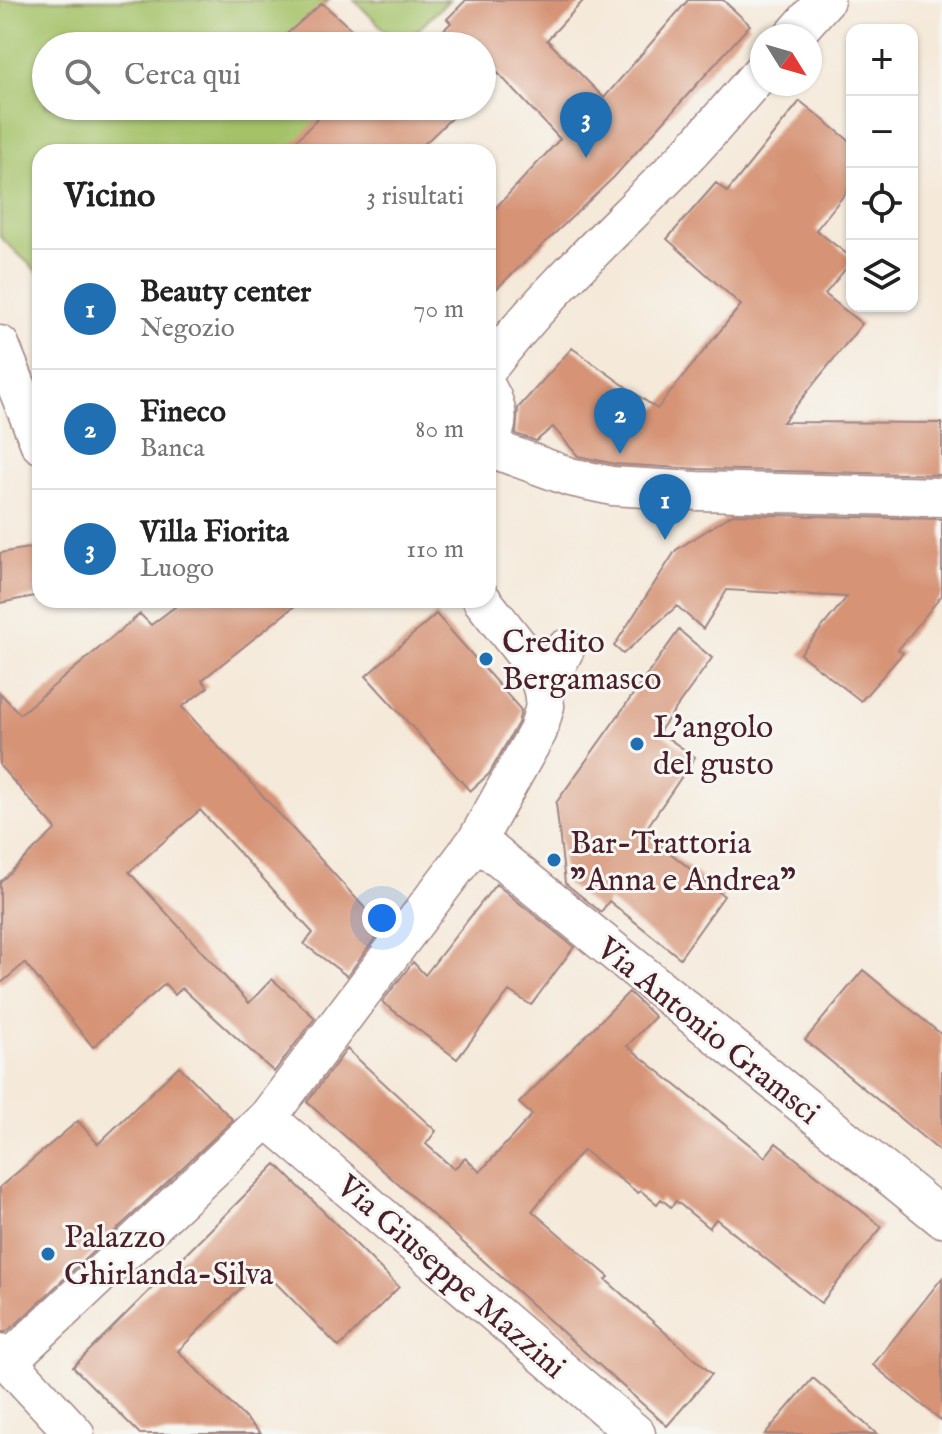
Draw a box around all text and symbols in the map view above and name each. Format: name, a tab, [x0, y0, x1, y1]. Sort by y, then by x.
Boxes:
north arrow	[750, 24, 822, 96]
map controls	[846, 24, 918, 312]
button: +	[846, 24, 918, 96]
search box	[32, 32, 496, 120]
icon: search	[60, 54, 104, 98]
text: Cerca qui	[124, 57, 241, 95]
pin: 3	[560, 92, 612, 158]
button: −	[846, 96, 918, 168]
button: locate	[846, 168, 918, 240]
text: Vicino	[64, 175, 155, 218]
text: 3 risultati	[366, 180, 464, 213]
button: layers	[846, 240, 918, 312]
text: Beauty center	[140, 274, 311, 312]
text: 1	[85, 293, 95, 326]
text: 70 m	[413, 293, 464, 326]
text: Negozio	[140, 312, 235, 345]
pin: 2	[594, 388, 646, 454]
text: Fineco	[140, 394, 226, 432]
text: 2	[84, 413, 96, 446]
text: 80 m	[415, 413, 464, 446]
text: Banca	[140, 432, 205, 465]
pin: 1	[639, 474, 691, 540]
text: Villa Fiorita	[140, 514, 289, 552]
text: 3	[85, 533, 95, 566]
text: 110 m	[406, 533, 464, 566]
text: Luogo	[140, 552, 214, 585]
place label: Credito Bergamasco	[502, 623, 662, 701]
marker: Credito Bergamasco	[477, 650, 495, 668]
place label: L'angolo del gusto	[653, 708, 774, 786]
marker: L'angolo del gusto	[628, 735, 646, 753]
place label: Bar-Trattoria "Anna e Andrea"	[570, 824, 796, 902]
marker: Bar-Trattoria "Anna e Andrea"	[545, 851, 563, 869]
your location	[362, 898, 402, 938]
street label: Via Antonio Gramsci	[587, 929, 828, 1135]
street label: Via Giuseppe Mazzini	[326, 1166, 574, 1389]
place label: Palazzo Ghirlanda-Silva	[64, 1218, 274, 1296]
marker: Palazzo Ghirlanda-Silva	[39, 1245, 57, 1263]

